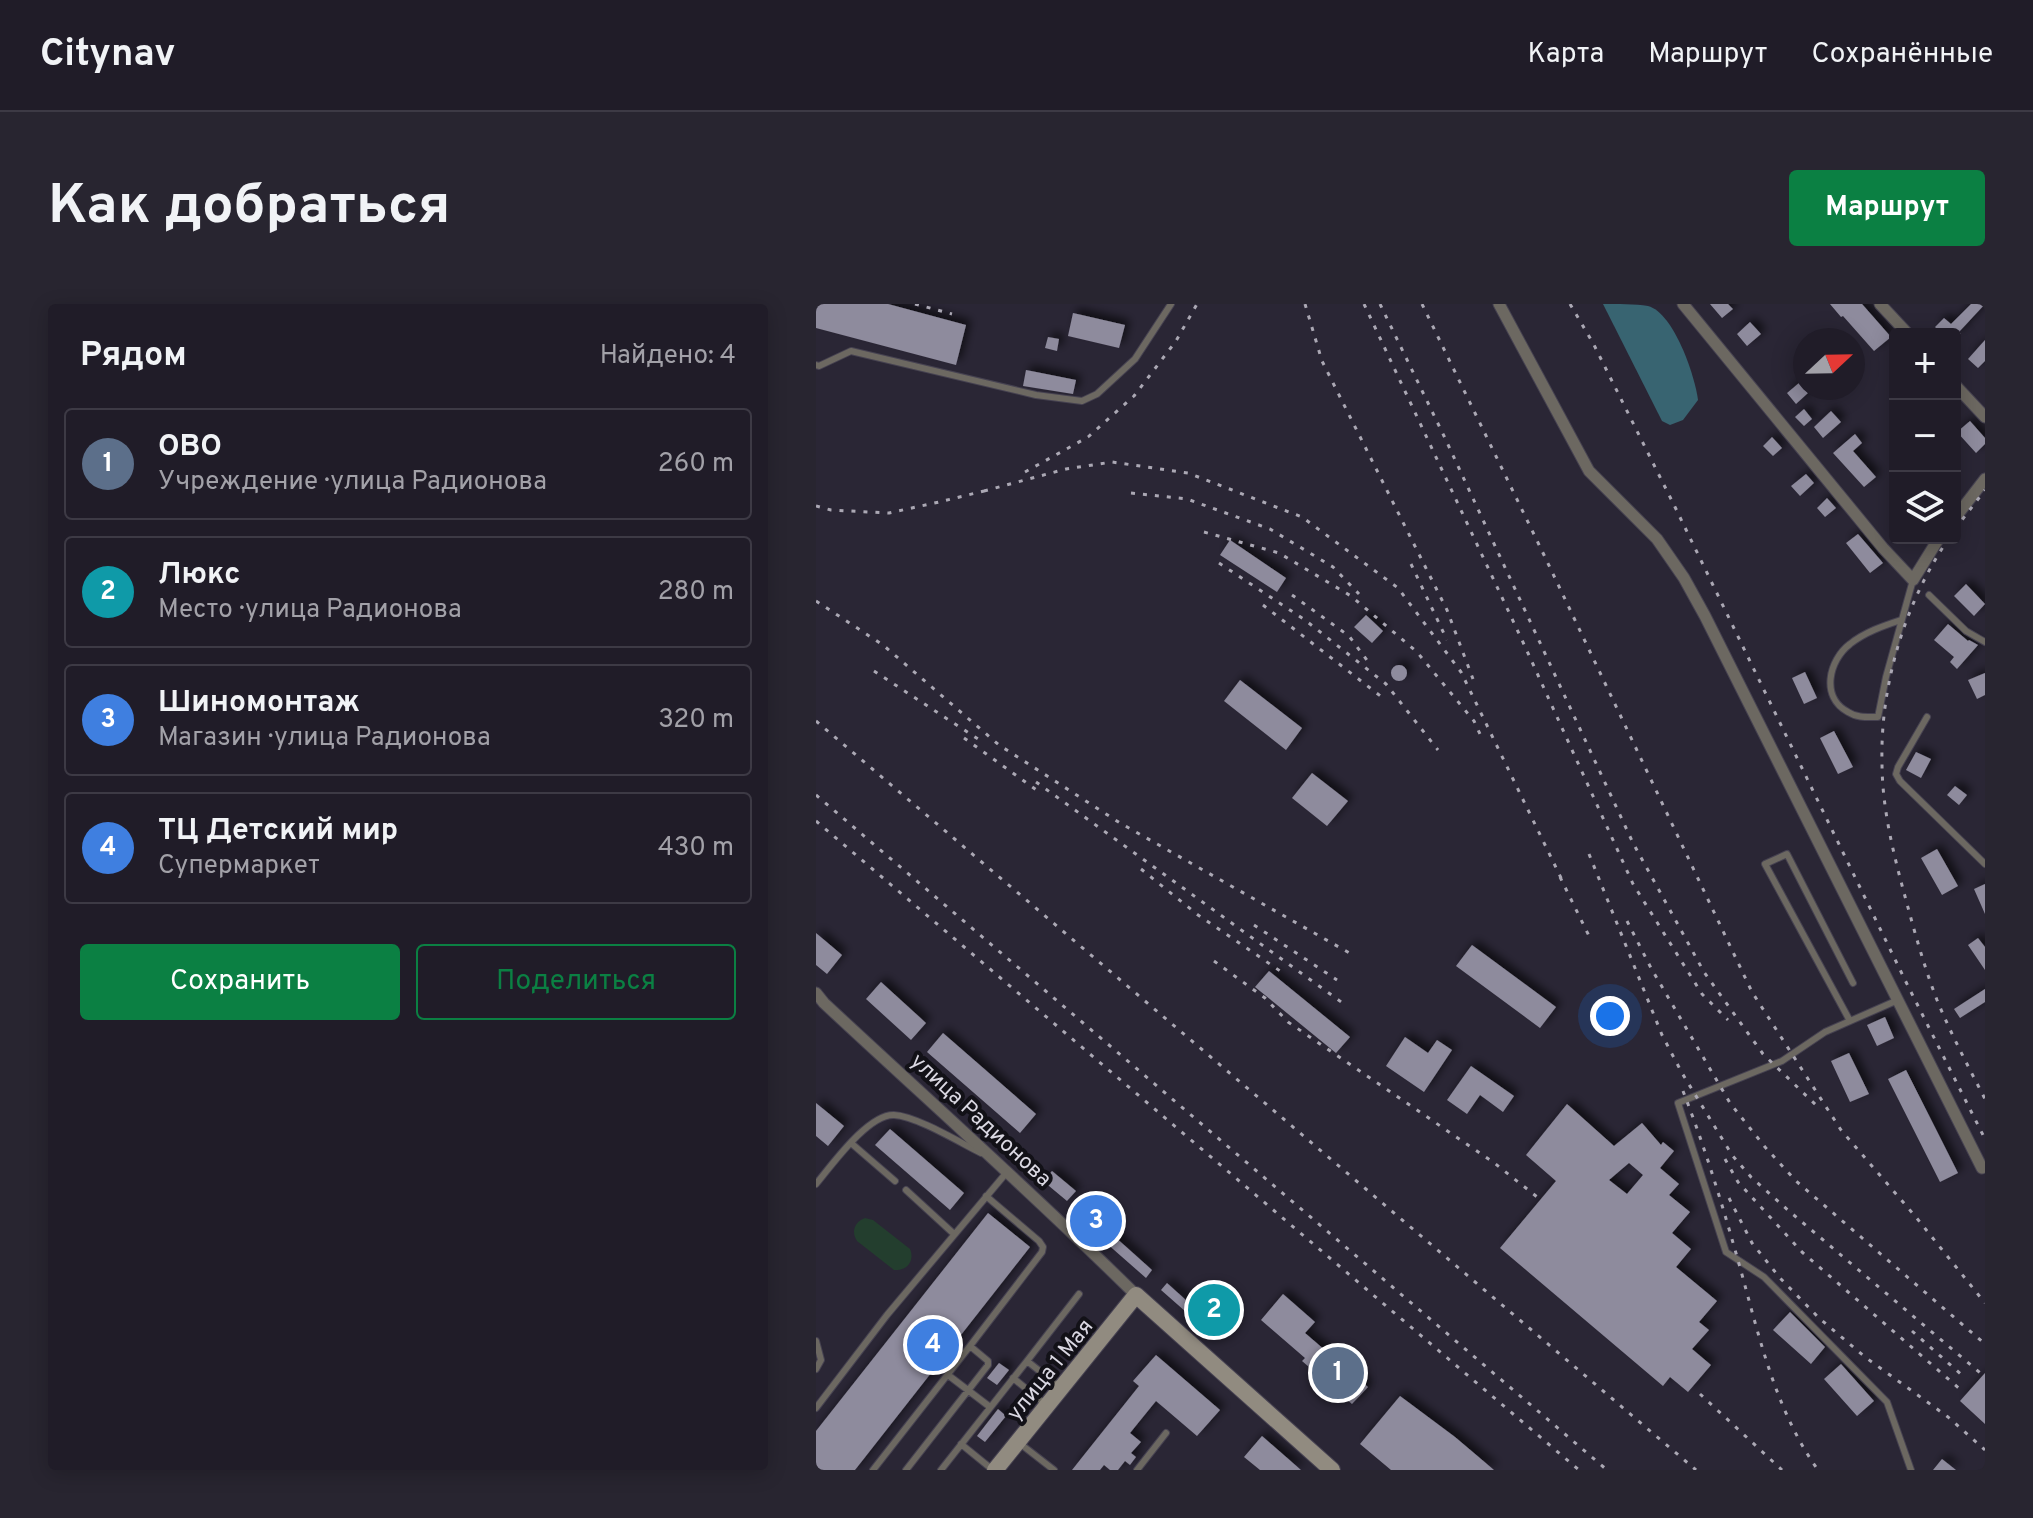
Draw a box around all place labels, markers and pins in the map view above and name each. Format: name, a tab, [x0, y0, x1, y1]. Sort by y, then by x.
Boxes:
pin: 3	[1070, 1191, 1122, 1251]
pin: 2	[1188, 1280, 1240, 1340]
pin: 4	[907, 1315, 959, 1375]
pin: 1	[1312, 1343, 1364, 1403]

